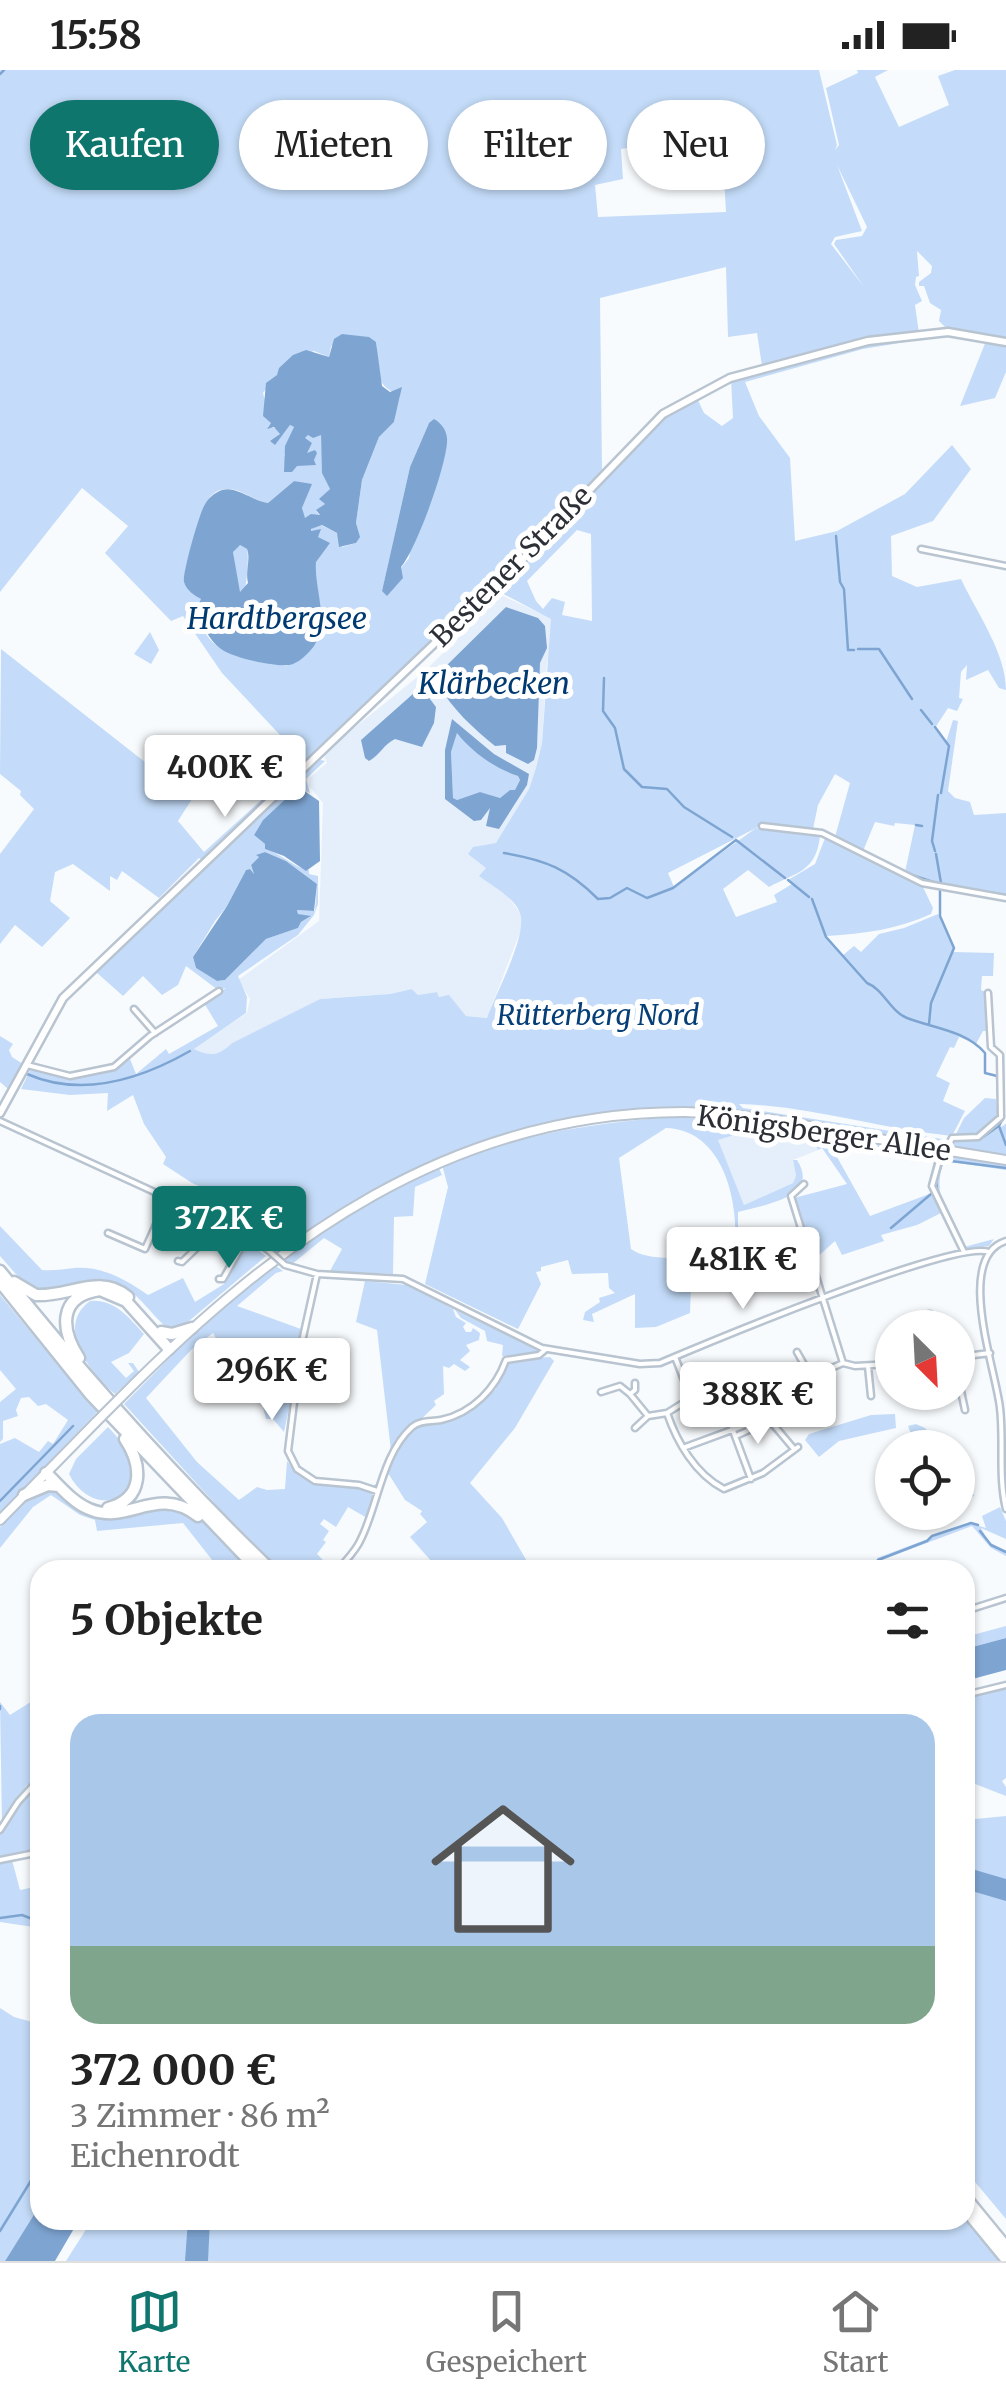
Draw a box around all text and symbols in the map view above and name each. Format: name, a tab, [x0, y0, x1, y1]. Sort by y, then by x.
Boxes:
text: 15:58	[50, 12, 142, 59]
chip: Kaufen	[30, 100, 219, 190]
chip: Mieten	[239, 100, 428, 190]
chip: Filter	[448, 100, 607, 190]
chip: Neu	[627, 100, 765, 190]
street label: Bestener Straße	[423, 478, 599, 654]
water label: Hardtbergsee	[186, 599, 367, 637]
water label: Klärbecken	[417, 664, 570, 702]
pin: 400K €	[144, 735, 306, 820]
text: 400K €	[167, 747, 283, 787]
park label: Rütterberg Nord	[497, 997, 699, 1033]
street label: Königsberger Allee	[695, 1097, 953, 1169]
pin: 372K €	[148, 1186, 310, 1271]
text: 372K €	[174, 1198, 284, 1238]
pin: 481K €	[662, 1227, 824, 1312]
text: 481K €	[689, 1239, 797, 1279]
north arrow	[875, 1310, 975, 1410]
map controls	[875, 1310, 975, 1530]
pin: 296K €	[191, 1338, 353, 1423]
text: 296K €	[216, 1350, 328, 1390]
pin: 388K €	[677, 1362, 839, 1447]
text: 388K €	[702, 1374, 814, 1414]
button: locate	[875, 1430, 975, 1530]
icon: filters	[880, 1593, 935, 1648]
text: 5 Objekte	[70, 1594, 263, 1646]
icon: home	[413, 1779, 593, 1959]
text: 372 000 €	[70, 2044, 277, 2096]
text: 3 Zimmer · 86 m²	[70, 2096, 330, 2136]
text: Eichenrodt	[70, 2136, 240, 2176]
tab: Karte	[118, 2284, 190, 2380]
tab: Gespeichert	[426, 2284, 587, 2380]
tab: Start	[822, 2284, 888, 2380]

